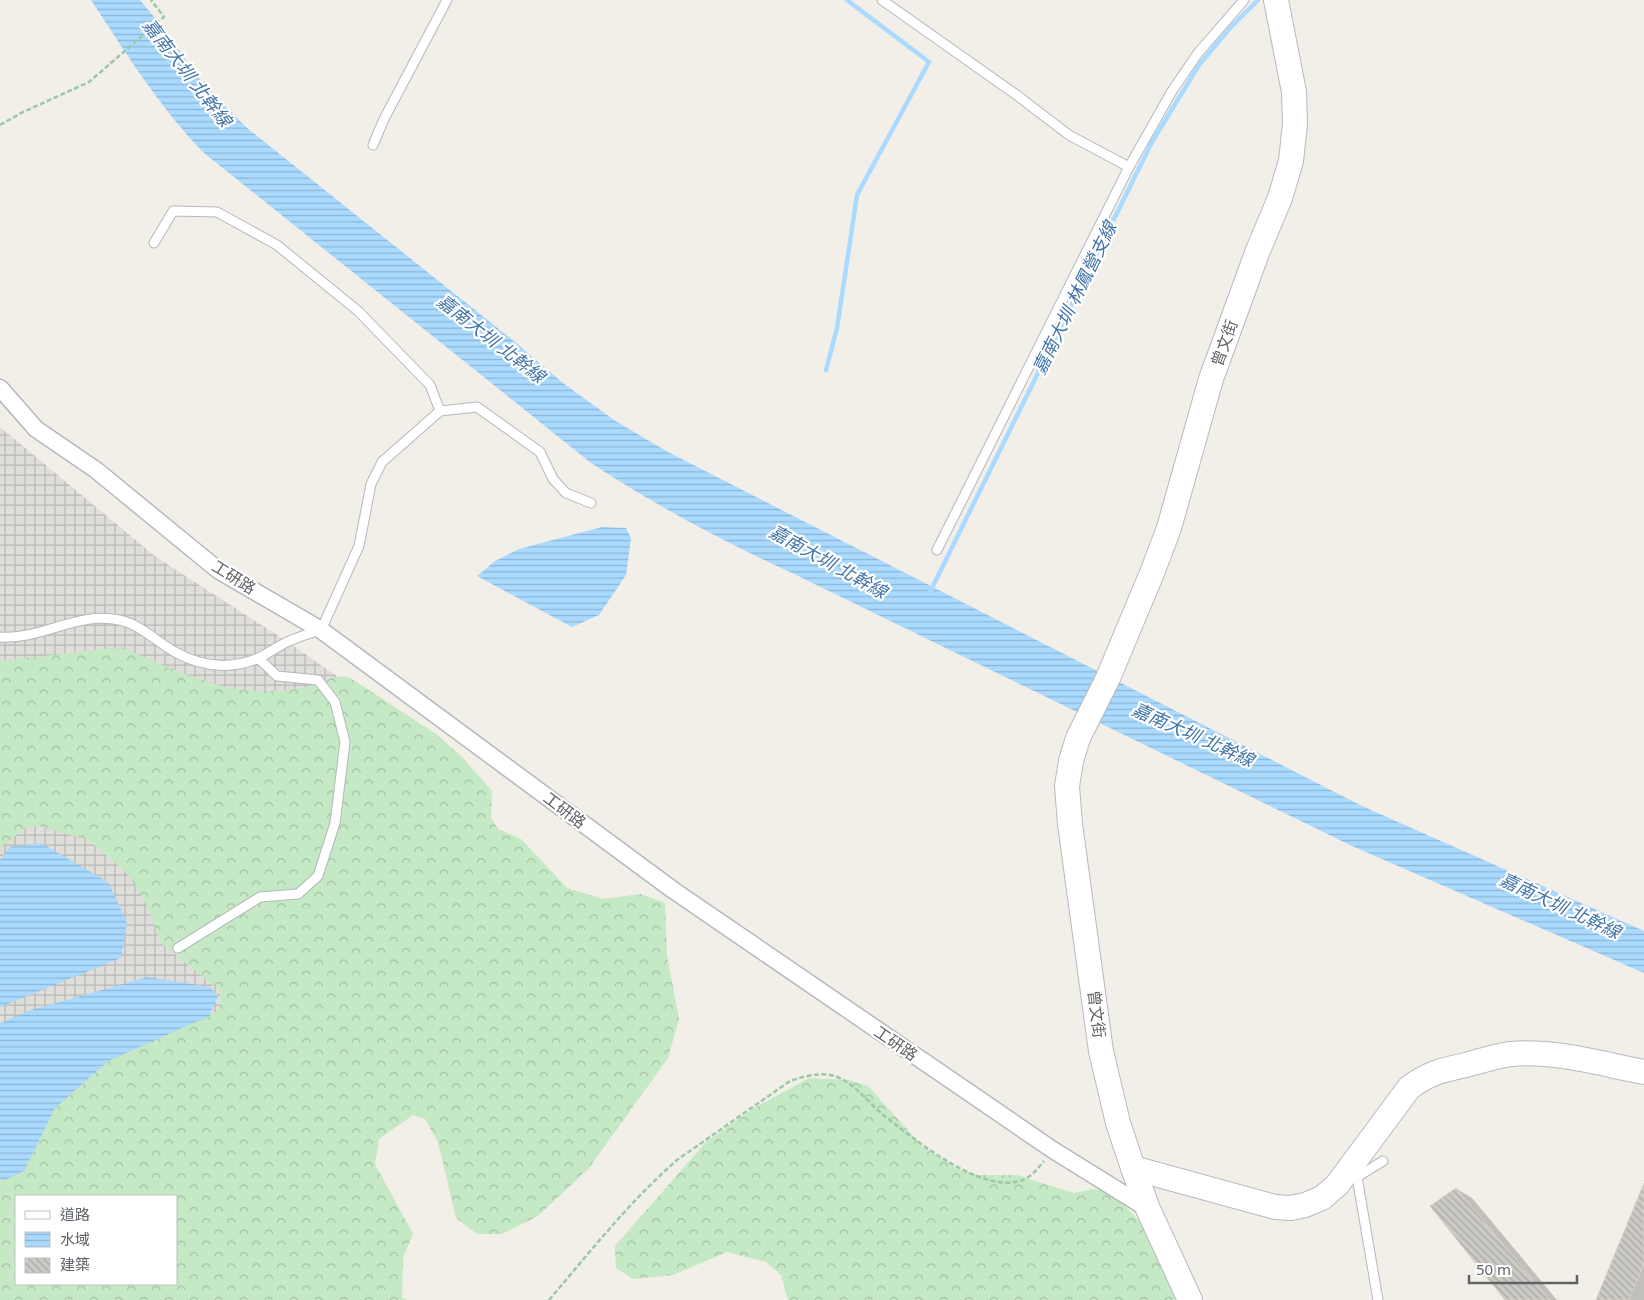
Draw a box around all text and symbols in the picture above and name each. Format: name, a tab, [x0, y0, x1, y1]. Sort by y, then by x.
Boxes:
water label: 嘉南大圳 北幹線	[138, 14, 239, 133]
water label: 嘉南大圳 林鳳營支線	[1027, 216, 1122, 378]
water label: 嘉南大圳 北幹線	[433, 289, 552, 389]
street label: 曾文街	[1205, 317, 1243, 369]
water label: 嘉南大圳 北幹線	[766, 519, 893, 604]
street label: 工研路	[208, 555, 260, 599]
water label: 嘉南大圳 北幹線	[1129, 697, 1260, 772]
street label: 工研路	[539, 787, 591, 833]
water label: 嘉南大圳 北幹線	[1496, 867, 1627, 944]
street label: 曾文街	[1083, 989, 1111, 1039]
street label: 工研路	[870, 1020, 922, 1066]
legend	[15, 1195, 178, 1285]
text: 道路	[60, 1204, 90, 1224]
text: 水域	[60, 1229, 90, 1249]
scale bar	[1469, 1252, 1576, 1284]
text: 建築	[60, 1254, 90, 1274]
text: 50 m	[1476, 1259, 1511, 1279]

